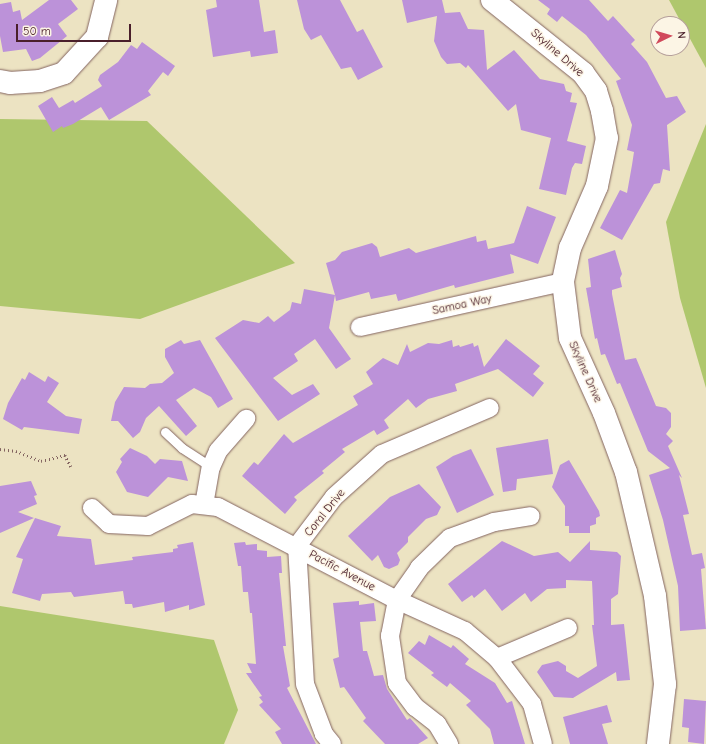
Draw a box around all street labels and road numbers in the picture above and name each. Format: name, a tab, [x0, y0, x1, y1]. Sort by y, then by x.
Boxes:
street label: Skyline Drive	[528, 26, 586, 80]
street label: Samoa Way	[431, 292, 493, 318]
street label: Skyline Drive	[565, 339, 605, 405]
street label: Coral Drive	[301, 486, 349, 540]
street label: Pacific Avenue	[306, 547, 378, 595]

